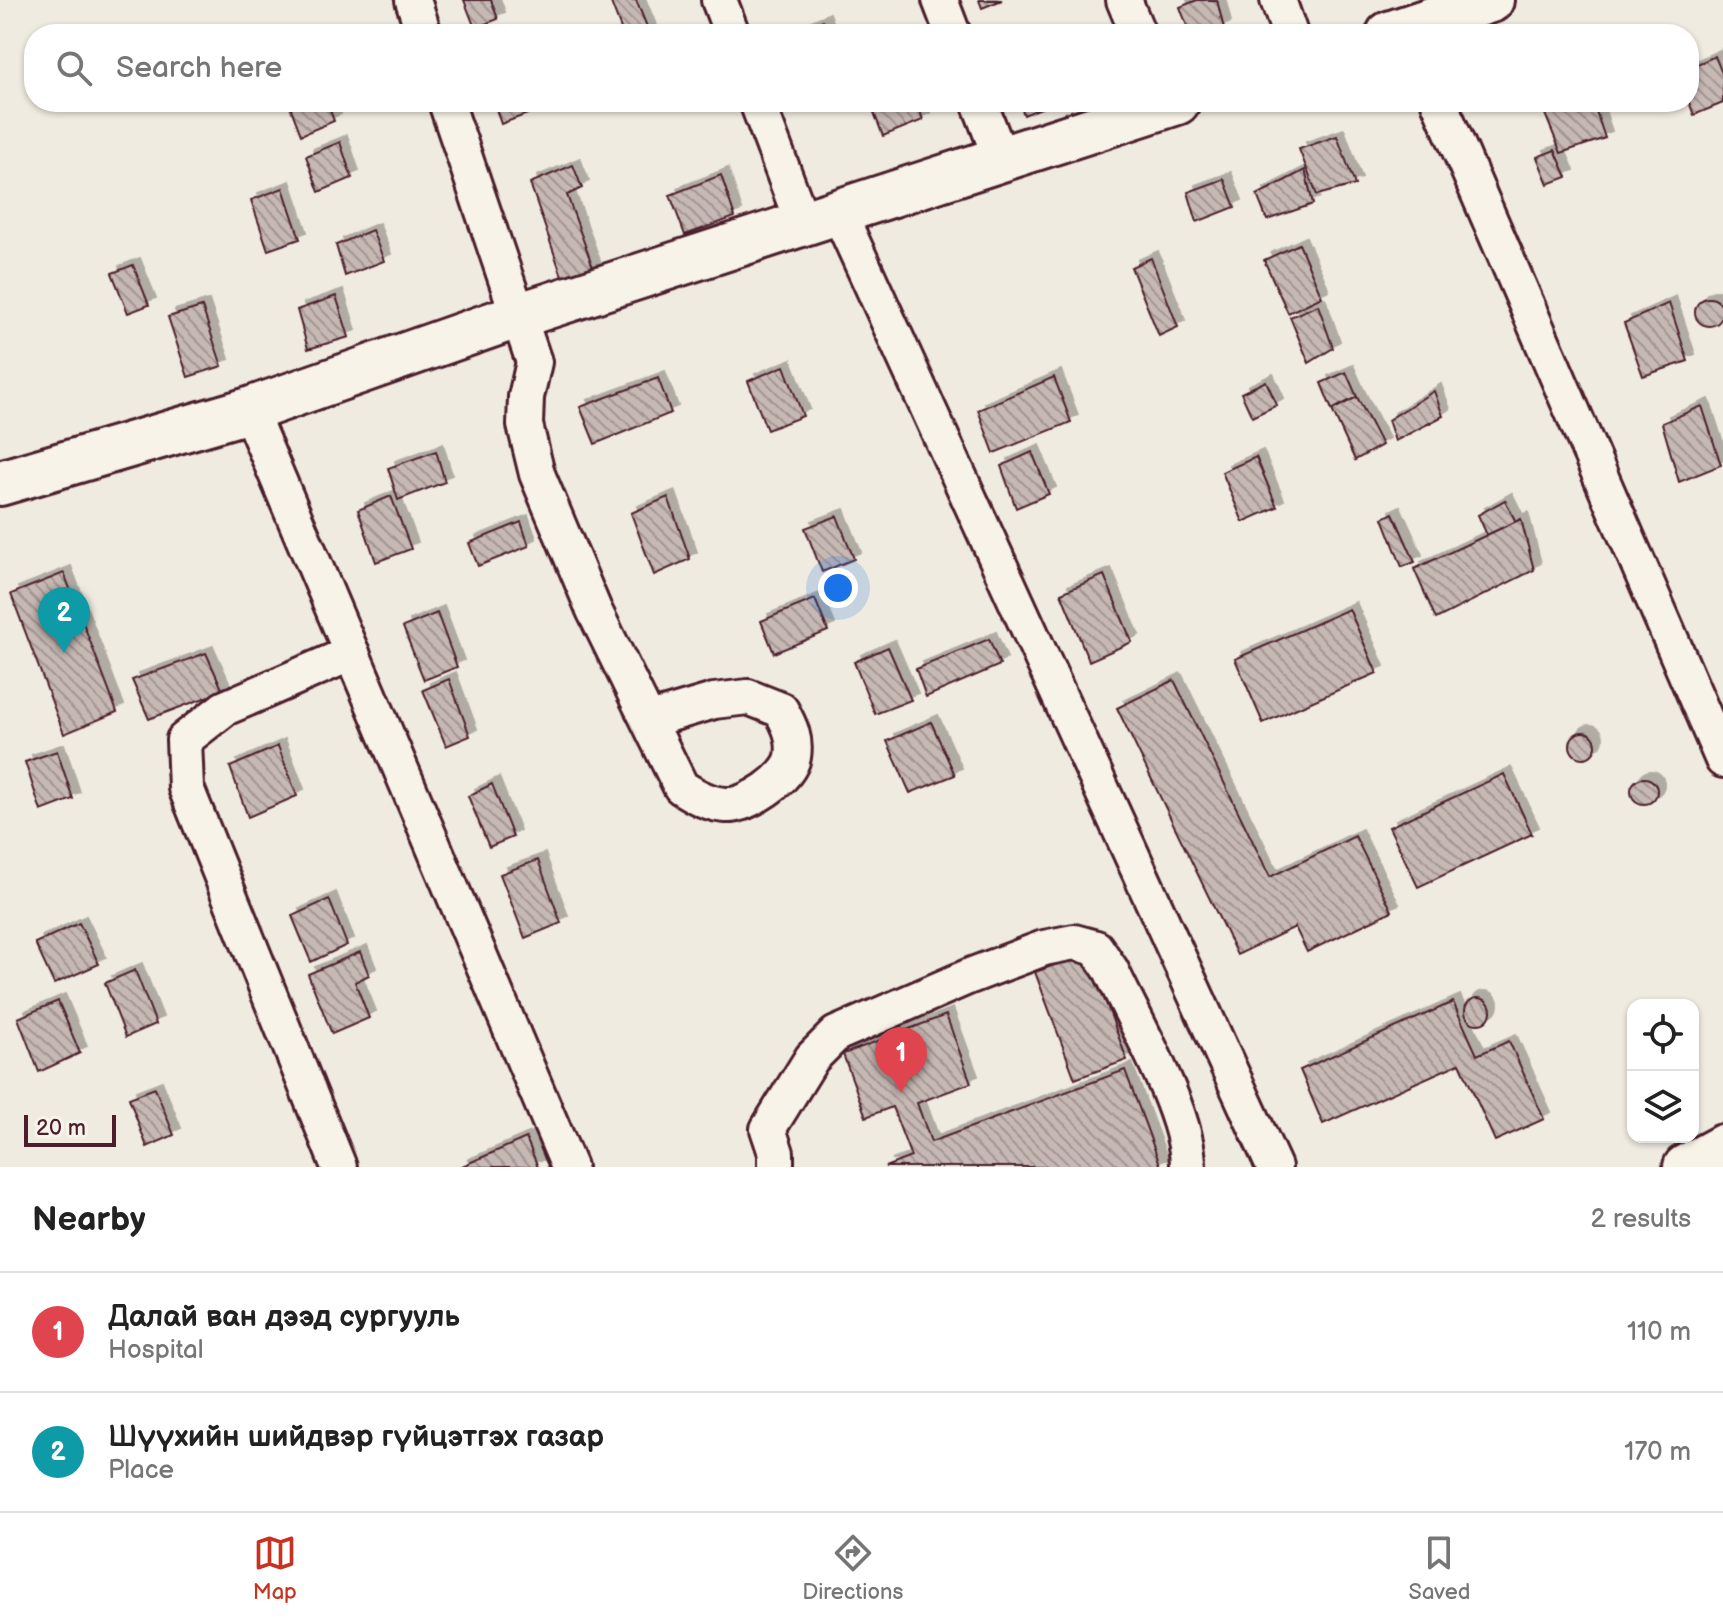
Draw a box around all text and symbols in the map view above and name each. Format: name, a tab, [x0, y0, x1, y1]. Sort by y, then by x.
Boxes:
search box	[24, 24, 1699, 112]
icon: search	[52, 46, 96, 90]
text: Search here	[116, 50, 282, 86]
your location	[818, 568, 858, 608]
pin: 2	[38, 587, 90, 653]
map controls	[1627, 999, 1699, 1143]
button: locate	[1627, 999, 1699, 1071]
pin: 1	[875, 1027, 927, 1093]
button: layers	[1627, 1071, 1699, 1143]
scale bar	[24, 1111, 116, 1147]
text: 20 m	[36, 1115, 86, 1142]
text: Nearby	[32, 1199, 146, 1240]
text: 2 results	[1591, 1204, 1691, 1235]
text: Далай ван дээд сургууль	[108, 1299, 460, 1335]
text: 1	[53, 1317, 63, 1348]
text: 110 m	[1627, 1317, 1691, 1348]
text: Hospital	[108, 1335, 204, 1366]
text: Шүүхийн шийдвэр гүйцэтгэх газар	[108, 1419, 604, 1455]
text: 2	[50, 1437, 66, 1468]
text: 170 m	[1624, 1437, 1691, 1468]
text: Place	[108, 1455, 174, 1486]
tab: Map	[253, 1531, 297, 1606]
tab: Directions	[802, 1531, 903, 1606]
tab: Saved	[1409, 1531, 1470, 1606]

